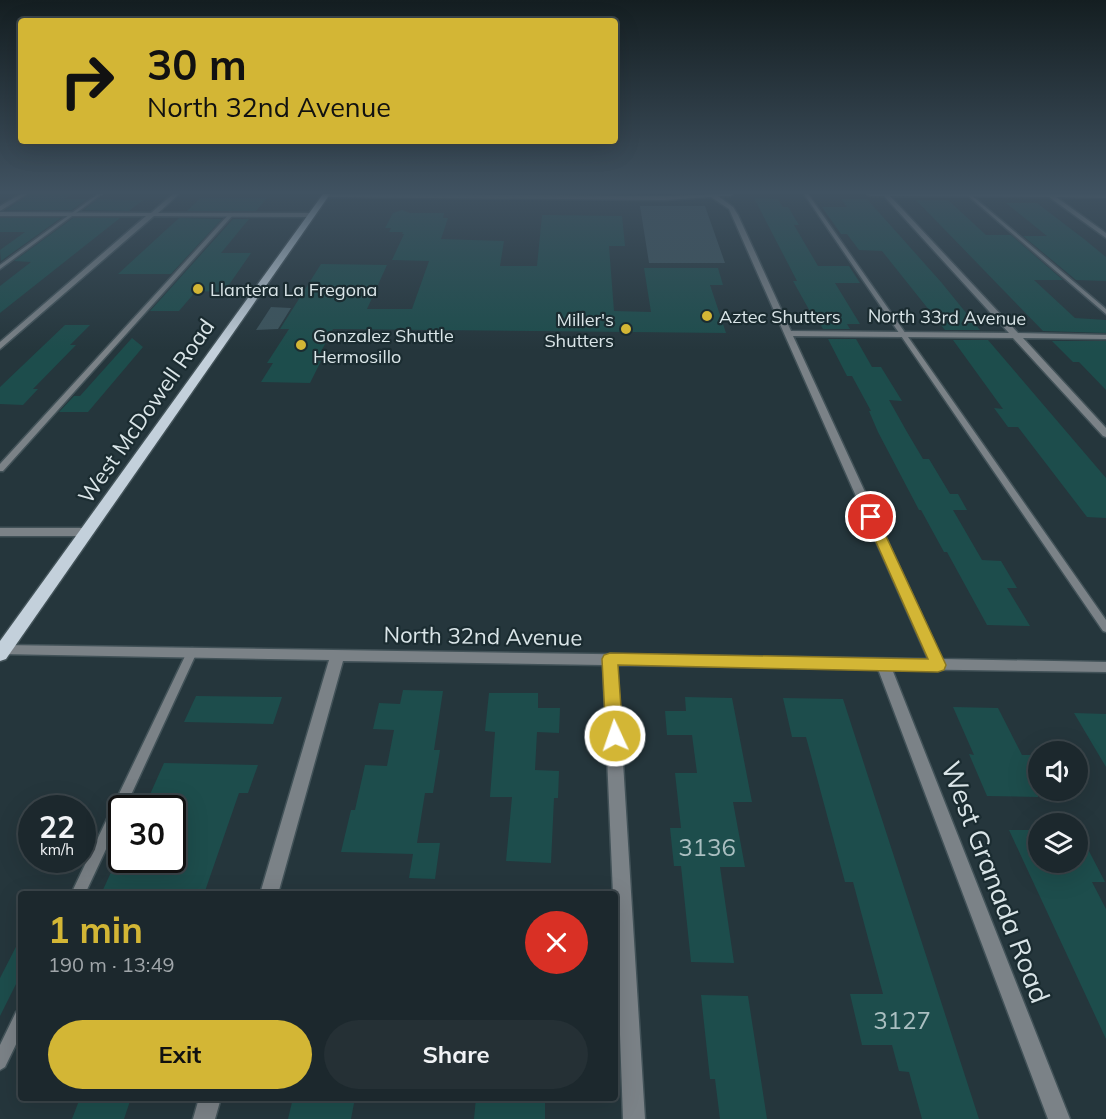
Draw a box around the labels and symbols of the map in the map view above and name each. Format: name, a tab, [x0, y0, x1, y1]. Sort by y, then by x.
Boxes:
place label: Llantera La Fregona	[210, 278, 377, 301]
marker: Llantera La Fregona	[191, 282, 205, 296]
street label: North 33rd Avenue	[868, 304, 1026, 330]
place label: Aztec Shutters	[719, 305, 841, 328]
place label: Miller's Shutters	[544, 308, 614, 352]
marker: Aztec Shutters	[700, 309, 714, 323]
street label: West McDowell Road	[72, 313, 220, 509]
marker: Miller's Shutters	[619, 322, 633, 336]
place label: Gonzalez Shuttle Hermosillo	[313, 324, 454, 368]
marker: Gonzalez Shuttle Hermosillo	[294, 338, 308, 352]
pin	[845, 491, 896, 542]
street label: North 32nd Avenue	[383, 620, 583, 652]
position arrow	[583, 704, 647, 768]
street label: West Granada Road	[934, 756, 1058, 1008]
speed limit sign: 30	[108, 795, 186, 873]
house number: 3136	[678, 832, 736, 862]
house number: 3127	[873, 1005, 931, 1035]

